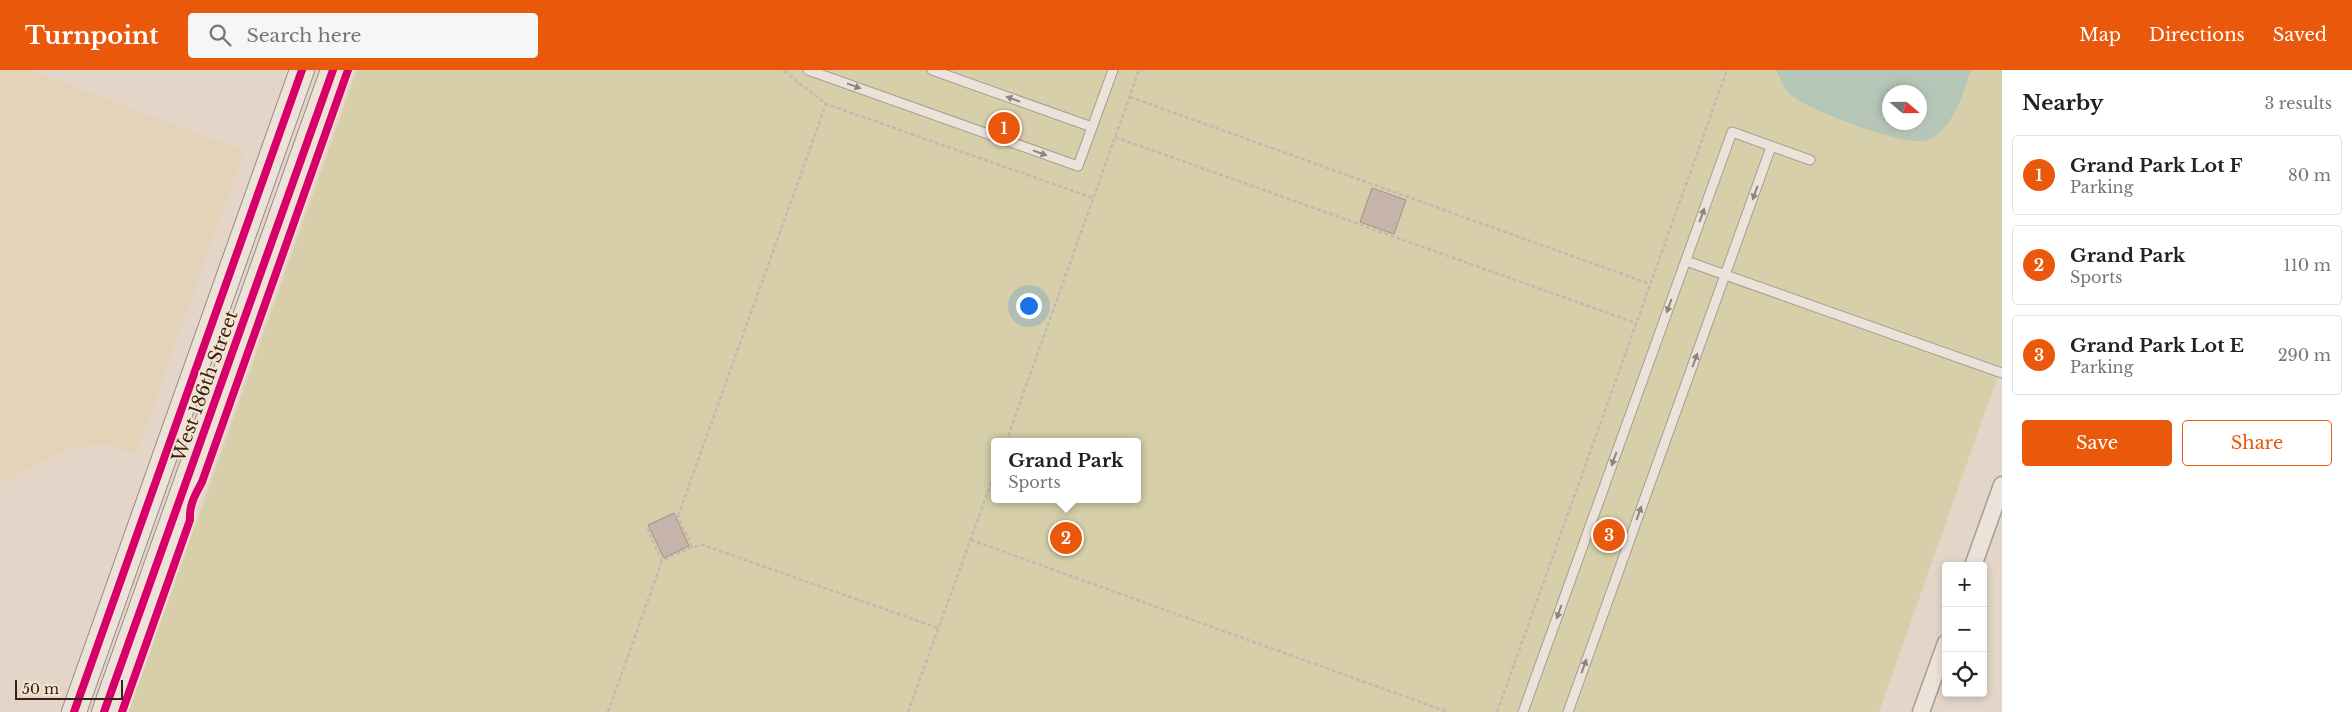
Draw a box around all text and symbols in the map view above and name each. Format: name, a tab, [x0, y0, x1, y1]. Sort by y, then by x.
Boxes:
search box	[188, 13, 538, 58]
text: Turnpoint	[25, 21, 158, 50]
icon: search	[206, 21, 234, 49]
text: Search here	[246, 24, 361, 47]
text: Map	[2079, 24, 2121, 46]
text: Directions	[2149, 24, 2245, 46]
text: Saved	[2273, 24, 2327, 46]
one-way arrow	[846, 83, 861, 90]
north arrow	[1882, 85, 1927, 130]
text: Nearby	[2022, 90, 2103, 116]
text: 3 results	[2264, 93, 2332, 113]
one-way arrow	[1006, 95, 1021, 102]
pin: 1	[988, 109, 1020, 147]
one-way arrow	[1032, 150, 1047, 157]
text: Grand Park Lot F	[2070, 154, 2243, 177]
text: 1	[2036, 165, 2042, 185]
text: 80 m	[2288, 165, 2331, 185]
text: Parking	[2070, 177, 2133, 197]
one-way arrow	[1751, 186, 1759, 201]
one-way arrow	[1699, 207, 1706, 222]
text: Grand Park	[2070, 244, 2185, 267]
text: 2	[2034, 255, 2044, 275]
text: 110 m	[2284, 255, 2331, 275]
text: Sports	[2070, 267, 2123, 287]
your location	[1016, 293, 1042, 319]
one-way arrow	[1665, 299, 1672, 314]
street label: West 186th Street	[167, 307, 243, 466]
text: Grand Park Lot E	[2070, 334, 2244, 357]
text: 3	[2034, 345, 2044, 365]
text: 290 m	[2278, 345, 2331, 365]
one-way arrow	[1692, 353, 1699, 368]
text: Parking	[2070, 357, 2133, 377]
button: Save	[2022, 420, 2172, 466]
button: Share	[2182, 420, 2332, 466]
popup	[991, 438, 1141, 503]
text: Grand Park	[1008, 449, 1124, 472]
one-way arrow	[1610, 452, 1617, 467]
text: Sports	[1008, 472, 1061, 492]
one-way arrow	[1636, 506, 1643, 521]
pin: 3	[1593, 516, 1625, 554]
pin: 2	[1050, 519, 1082, 557]
map controls	[1942, 562, 1987, 697]
button: +	[1942, 562, 1987, 607]
one-way arrow	[1555, 605, 1563, 620]
button: −	[1942, 607, 1987, 652]
button: locate	[1942, 652, 1987, 697]
one-way arrow	[1580, 658, 1588, 673]
scale bar	[15, 677, 122, 700]
text: 50 m	[22, 680, 59, 698]

